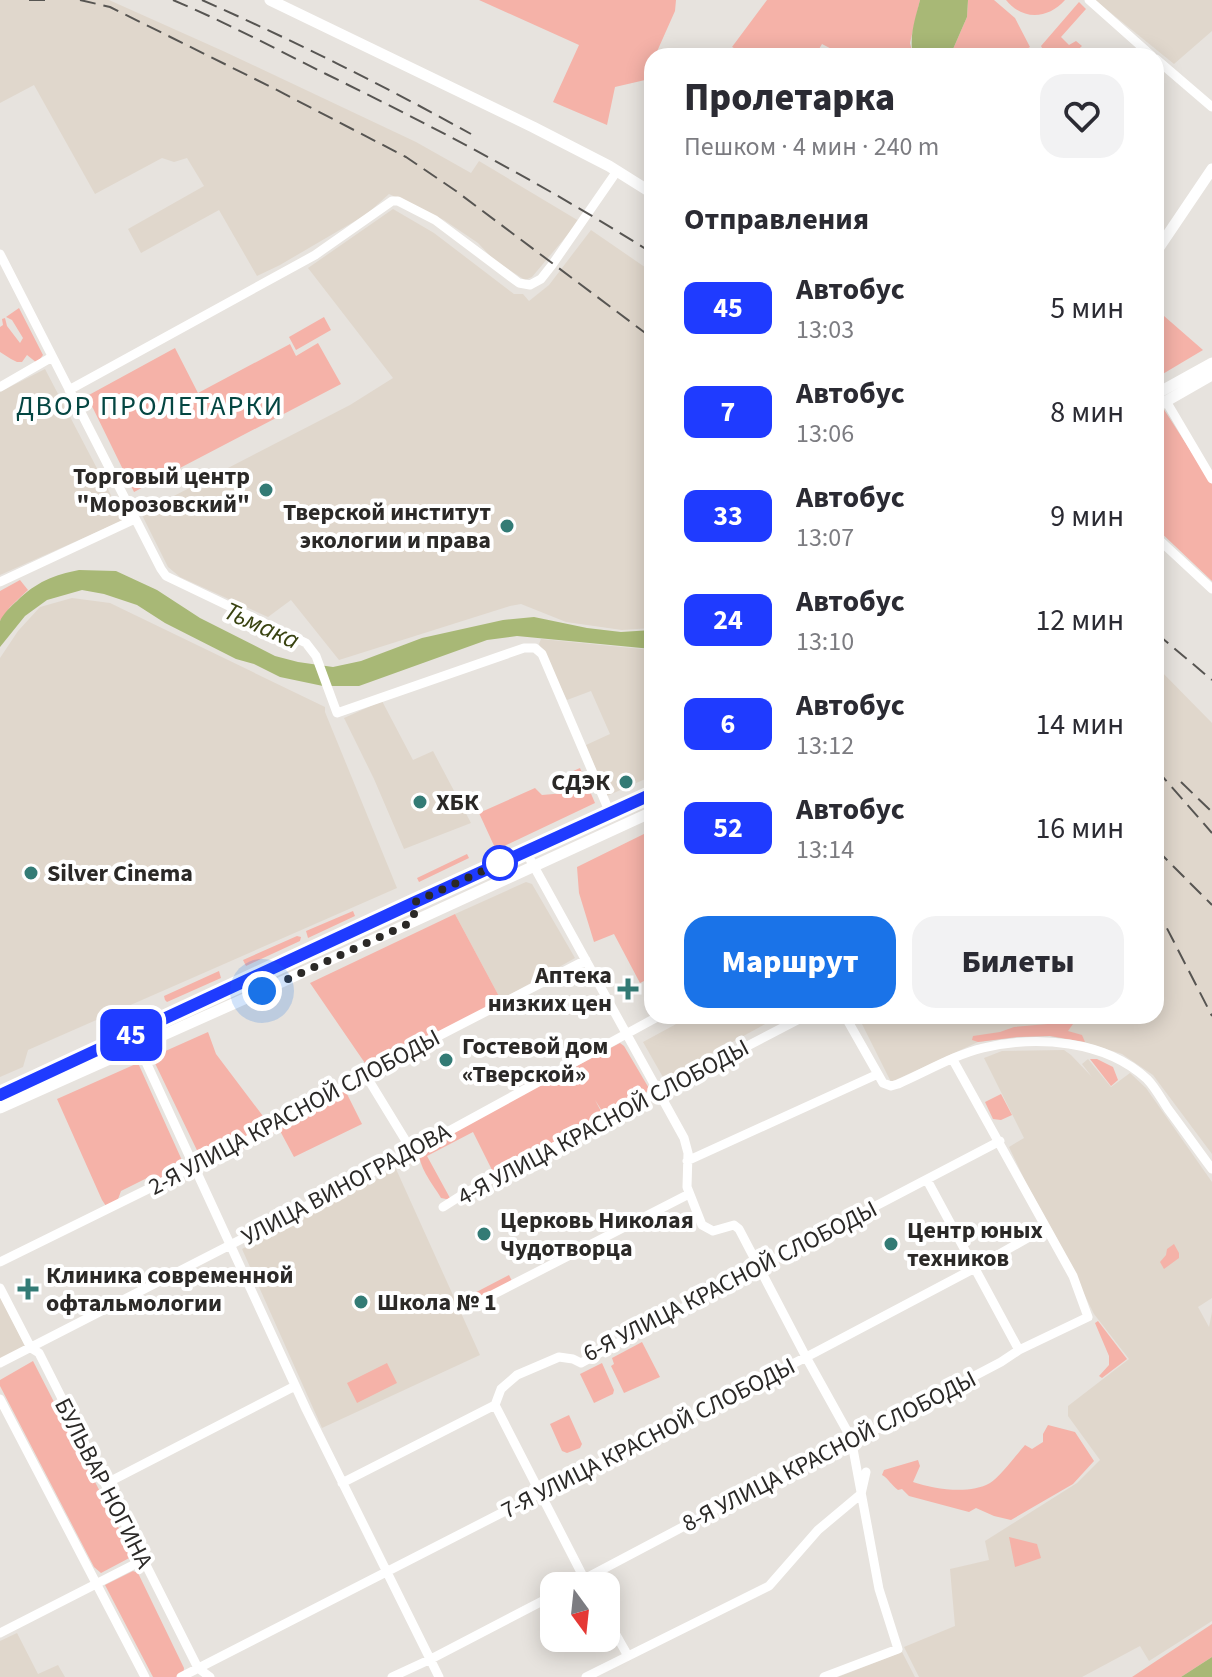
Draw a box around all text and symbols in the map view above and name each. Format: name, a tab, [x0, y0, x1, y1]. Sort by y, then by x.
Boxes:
text: Пролетарка	[684, 71, 895, 125]
button: heart	[1040, 74, 1124, 158]
text: Пешком · 4 мин · 240 m	[684, 128, 939, 165]
text: Отправления	[684, 198, 869, 241]
text: Автобус	[796, 268, 905, 311]
text: 5 мин	[1050, 287, 1124, 330]
text: 45	[713, 288, 743, 328]
text: 13:03	[796, 311, 854, 348]
text: Автобус	[796, 372, 905, 415]
district label: ДВОР ПРОЛЕТАРКИ	[16, 386, 284, 426]
text: 8 мин	[1050, 391, 1124, 434]
text: 7	[721, 392, 735, 432]
text: 13:06	[796, 415, 854, 452]
place label: Торговый центр "Морозовский"	[73, 459, 250, 522]
text: Автобус	[796, 476, 905, 519]
marker: Торговый центр "Морозовский"	[257, 481, 275, 499]
place label: Тверской институт экологии и права	[283, 495, 491, 558]
text: 9 мин	[1050, 495, 1124, 538]
text: 33	[713, 496, 743, 536]
marker: Тверской институт экологии и права	[498, 517, 516, 535]
text: 13:07	[796, 519, 854, 556]
text: Автобус	[796, 580, 905, 623]
water label: Тьмака	[218, 592, 306, 658]
text: 12 мин	[1035, 599, 1124, 642]
text: 24	[713, 600, 743, 640]
text: 13:10	[796, 623, 854, 660]
text: Автобус	[796, 684, 905, 727]
text: 14 мин	[1035, 703, 1124, 746]
text: 6	[721, 704, 735, 744]
text: 13:12	[796, 727, 854, 764]
place label: СДЭК	[551, 765, 610, 800]
marker: СДЭК	[617, 773, 635, 791]
place label: ХБК	[436, 785, 479, 820]
text: Автобус	[796, 788, 905, 831]
marker: ХБК	[411, 793, 429, 811]
text: 16 мин	[1035, 807, 1124, 850]
text: 52	[713, 808, 743, 848]
text: 13:14	[796, 831, 854, 868]
unlabelled marker	[483, 846, 517, 880]
place label: Silver Cinema	[47, 856, 193, 891]
marker: Silver Cinema	[22, 864, 40, 882]
button: Маршрут	[684, 916, 896, 1008]
button: Билеты	[912, 916, 1124, 1008]
place label: Аптека низких цен	[488, 958, 612, 1021]
your location	[242, 971, 282, 1011]
marker: Аптека низких цен	[619, 980, 637, 998]
line badge: 45	[95, 1009, 167, 1061]
text: 45	[116, 1015, 146, 1055]
street label: 2-Я УЛИЦА КРАСНОЙ СЛОБОДЫ	[142, 1020, 446, 1204]
place label: Гостевой дом «Тверской»	[462, 1029, 608, 1092]
street label: 4-Я УЛИЦА КРАСНОЙ СЛОБОДЫ	[451, 1030, 755, 1214]
marker: Гостевой дом «Тверской»	[437, 1051, 455, 1069]
street label: УЛИЦА ВИНОГРАДОВА	[236, 1114, 457, 1254]
street label: 6-Я УЛИЦА КРАСНОЙ СЛОБОДЫ	[577, 1192, 883, 1371]
place label: Церковь Николая Чудотворца	[500, 1203, 694, 1266]
place label: Центр юных техников	[907, 1213, 1043, 1276]
marker: Церковь Николая Чудотворца	[475, 1225, 493, 1243]
marker: Центр юных техников	[882, 1235, 900, 1253]
place label: Клиника современной офтальмологии	[46, 1258, 294, 1321]
marker: Клиника современной офтальмологии	[17, 1278, 39, 1300]
place label: Школа № 1	[377, 1285, 497, 1320]
marker: Школа № 1	[352, 1293, 370, 1311]
street label: 7-Я УЛИЦА КРАСНОЙ СЛОБОДЫ	[495, 1349, 801, 1528]
street label: 8-Я УЛИЦА КРАСНОЙ СЛОБОДЫ	[676, 1362, 982, 1541]
street label: БУЛЬВАР НОГИНА	[45, 1392, 162, 1575]
north arrow	[540, 1572, 620, 1652]
map controls	[540, 1572, 620, 1652]

